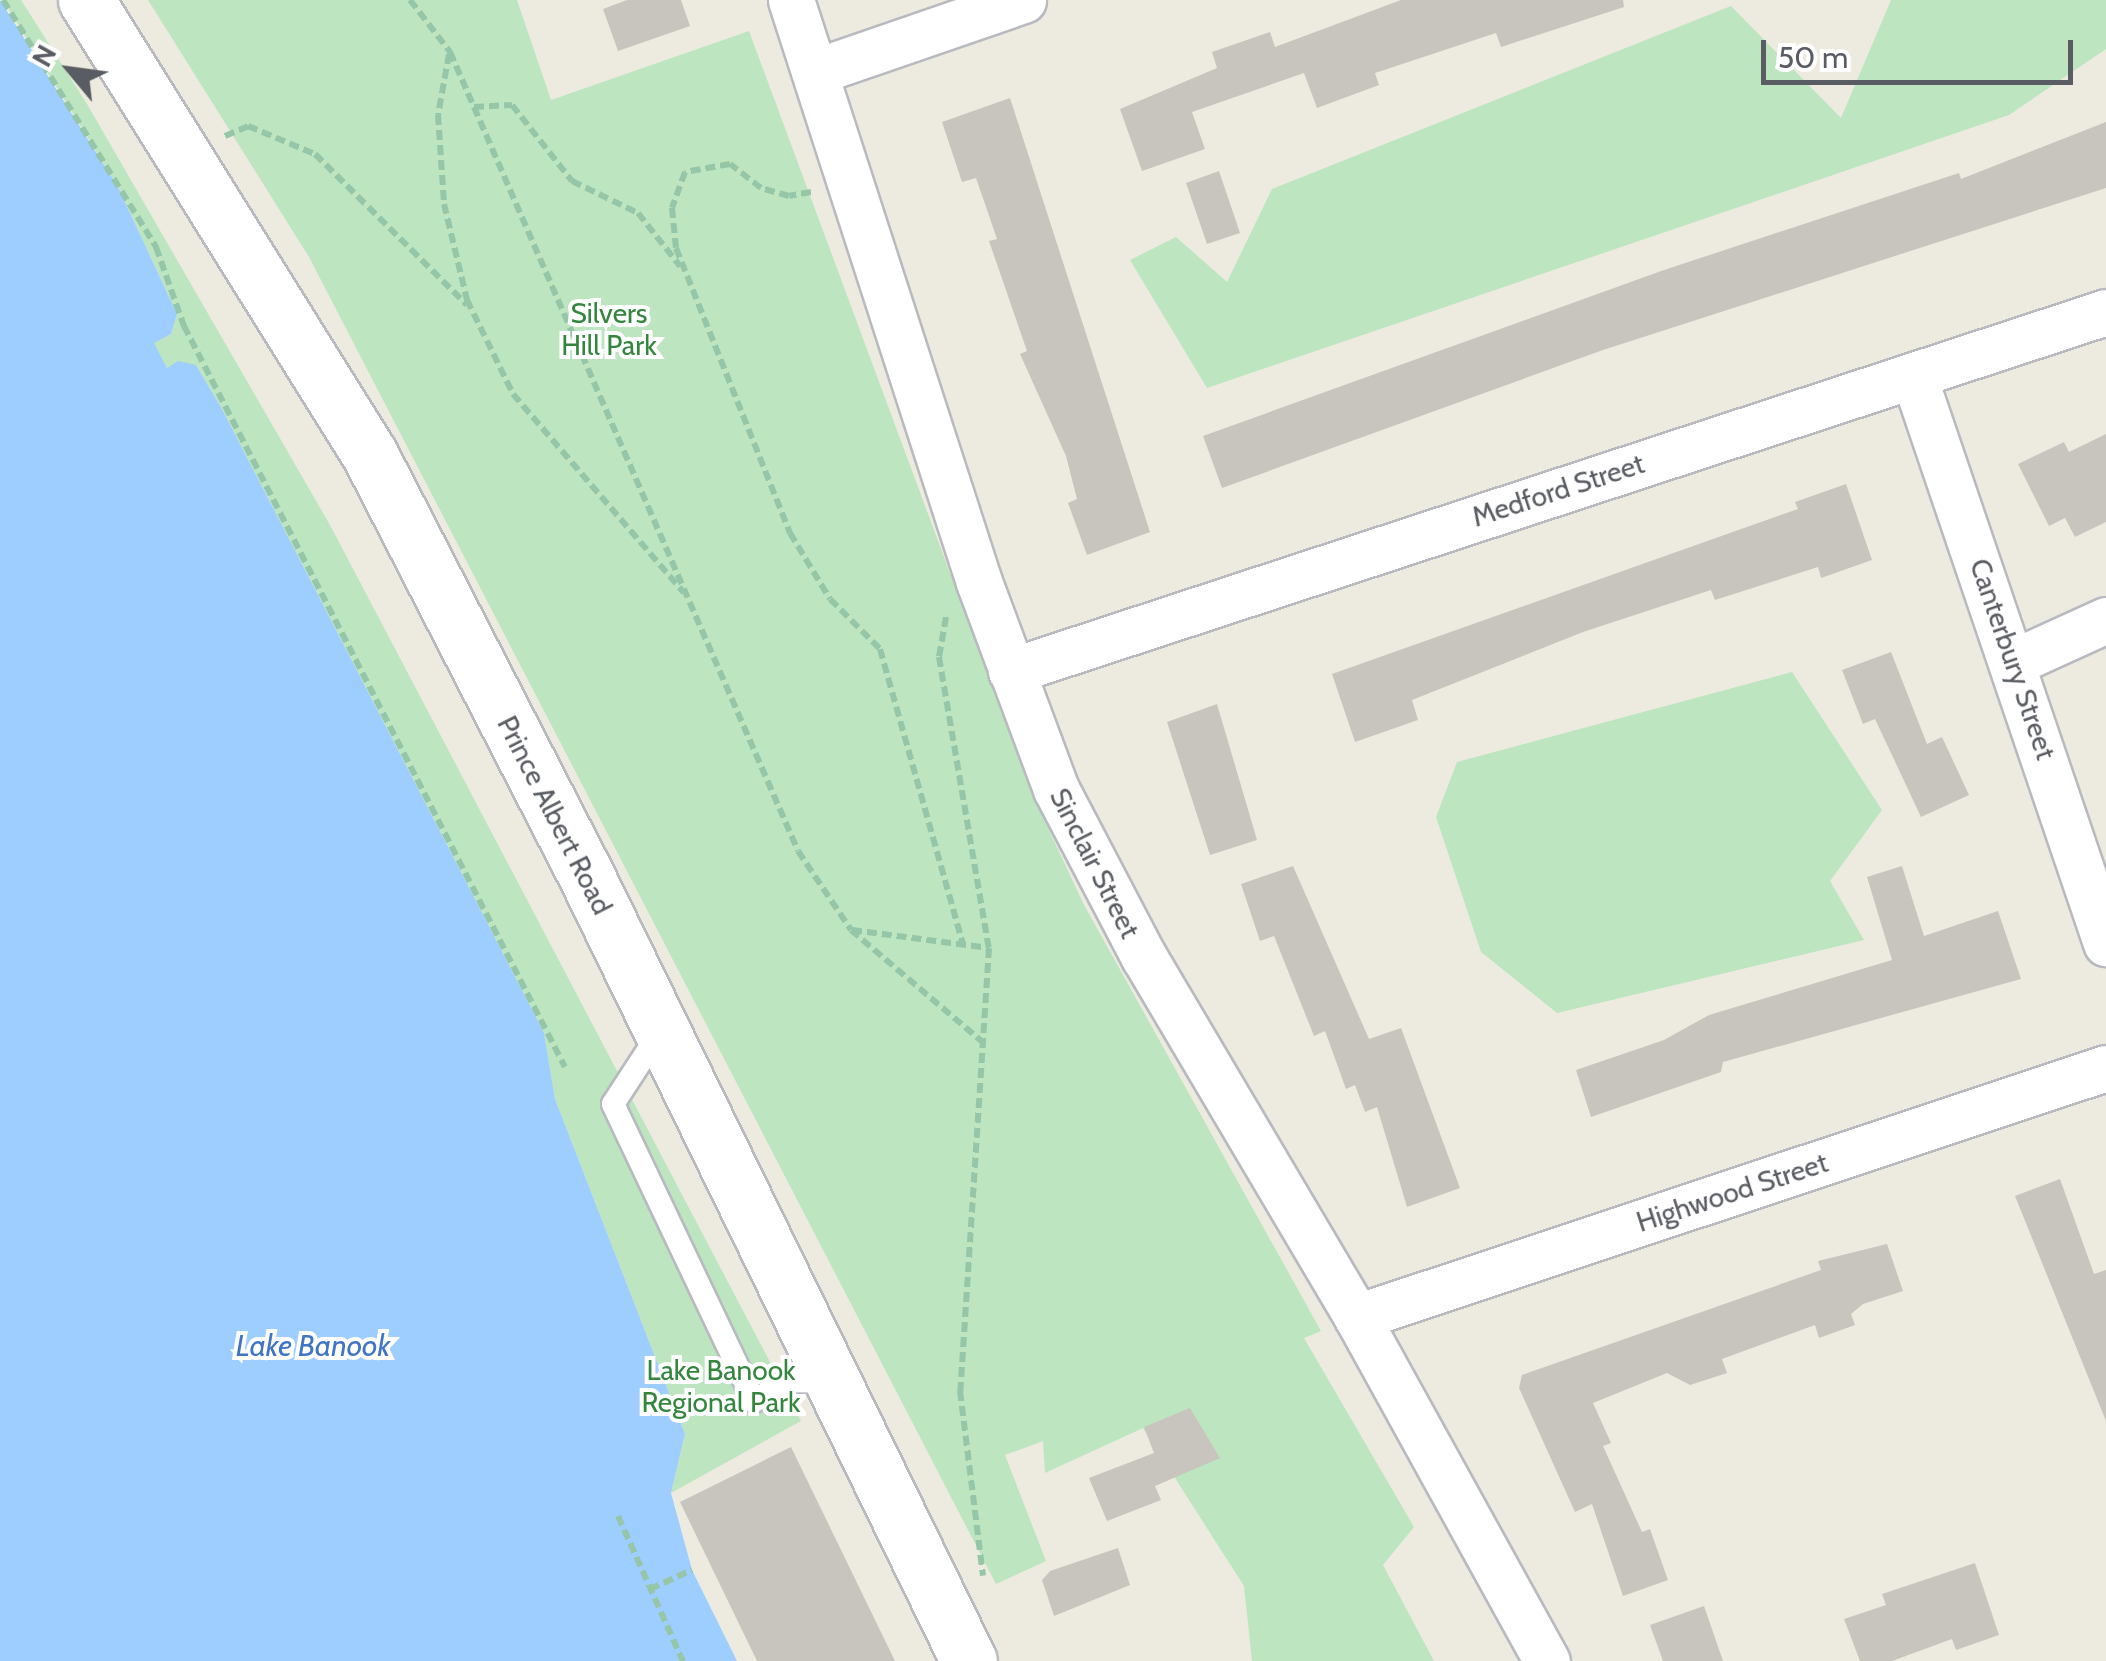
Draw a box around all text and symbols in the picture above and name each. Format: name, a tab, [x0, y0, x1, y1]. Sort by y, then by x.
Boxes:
north arrow	[20, 20, 120, 120]
scale bar	[1766, 20, 2078, 82]
text: N	[24, 39, 63, 72]
text: 50 m	[1778, 39, 1848, 76]
park label: Silvers Hill Park	[561, 296, 657, 362]
street label: Medford Street	[1468, 446, 1648, 534]
street label: Canterbury Street	[1963, 554, 2063, 764]
street label: Prince Albert Road	[490, 710, 620, 920]
street label: Sinclair Street	[1043, 782, 1147, 944]
street label: Highwood Street	[1632, 1145, 1832, 1239]
water label: Lake Banook	[236, 1328, 390, 1364]
park label: Lake Banook Regional Park	[642, 1353, 800, 1419]

